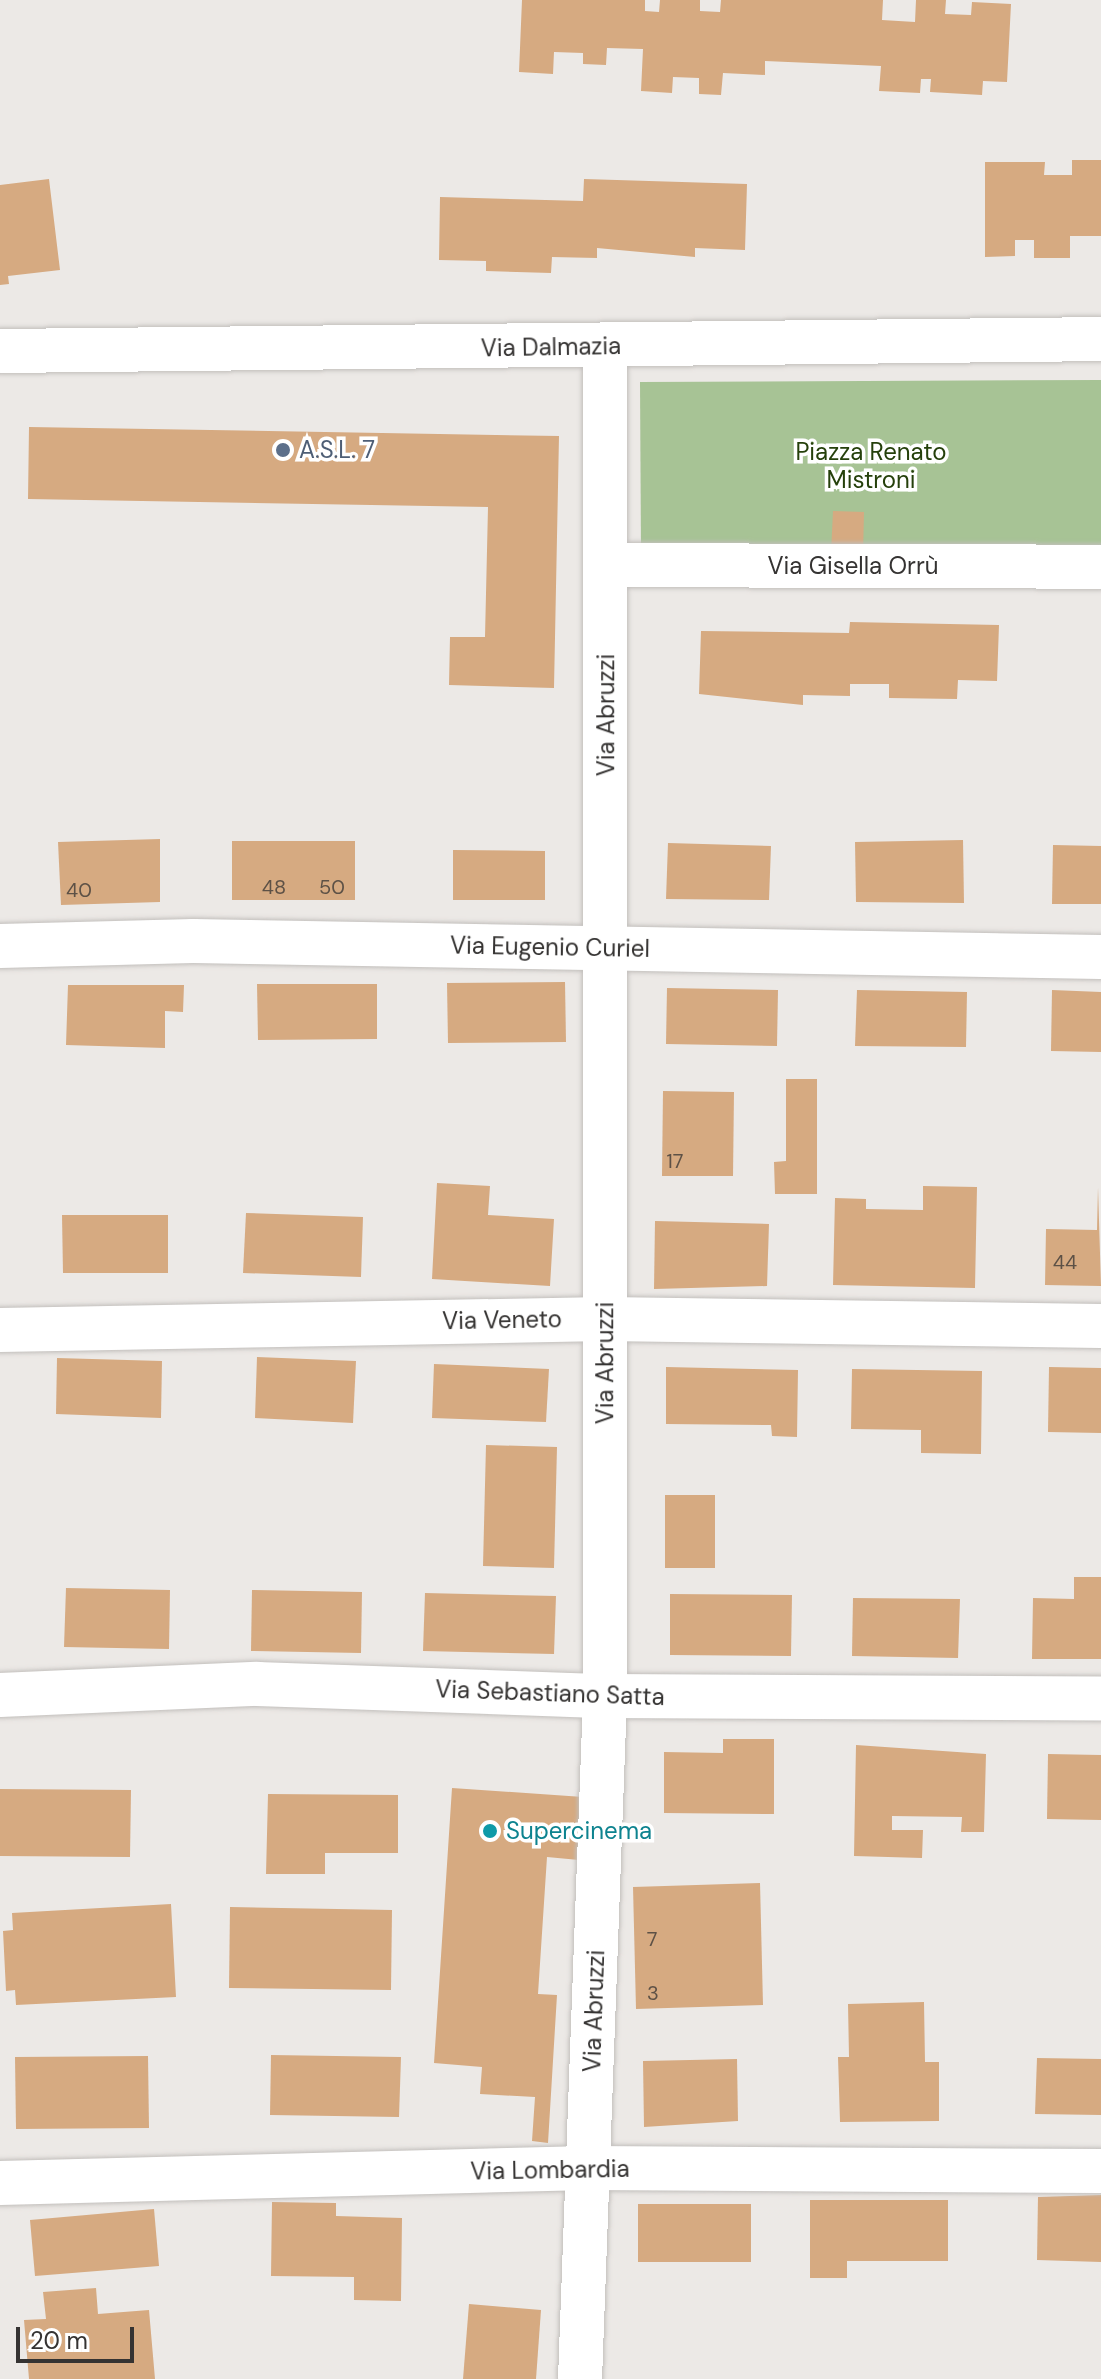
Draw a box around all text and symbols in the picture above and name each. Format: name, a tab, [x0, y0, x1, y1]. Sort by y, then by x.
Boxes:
street label: Via Dalmazia	[481, 331, 621, 363]
place label: A.S.L. 7	[299, 436, 375, 464]
park label: Piazza Renato Mistroni	[795, 438, 947, 494]
marker: A.S.L. 7	[274, 441, 292, 459]
street label: Via Gisella Orrù	[767, 552, 939, 580]
street label: Via Abruzzi	[592, 654, 620, 776]
house number: 48	[262, 875, 286, 899]
house number: 50	[319, 875, 345, 899]
house number: 40	[66, 878, 92, 902]
street label: Via Eugenio Curiel	[450, 931, 650, 963]
house number: 17	[667, 1149, 683, 1173]
house number: 44	[1053, 1250, 1077, 1274]
street label: Via Abruzzi	[591, 1302, 619, 1424]
street label: Via Veneto	[442, 1305, 562, 1335]
street label: Via Sebastiano Satta	[435, 1675, 665, 1711]
place label: Supercinema	[506, 1817, 652, 1845]
marker: Supercinema	[481, 1822, 499, 1840]
house number: 7	[647, 1927, 657, 1951]
street label: Via Abruzzi	[577, 1949, 611, 2073]
house number: 3	[647, 1981, 659, 2005]
street label: Via Lombardia	[470, 2154, 630, 2186]
scale bar	[20, 2311, 138, 2361]
text: 20 m	[30, 2325, 88, 2356]

